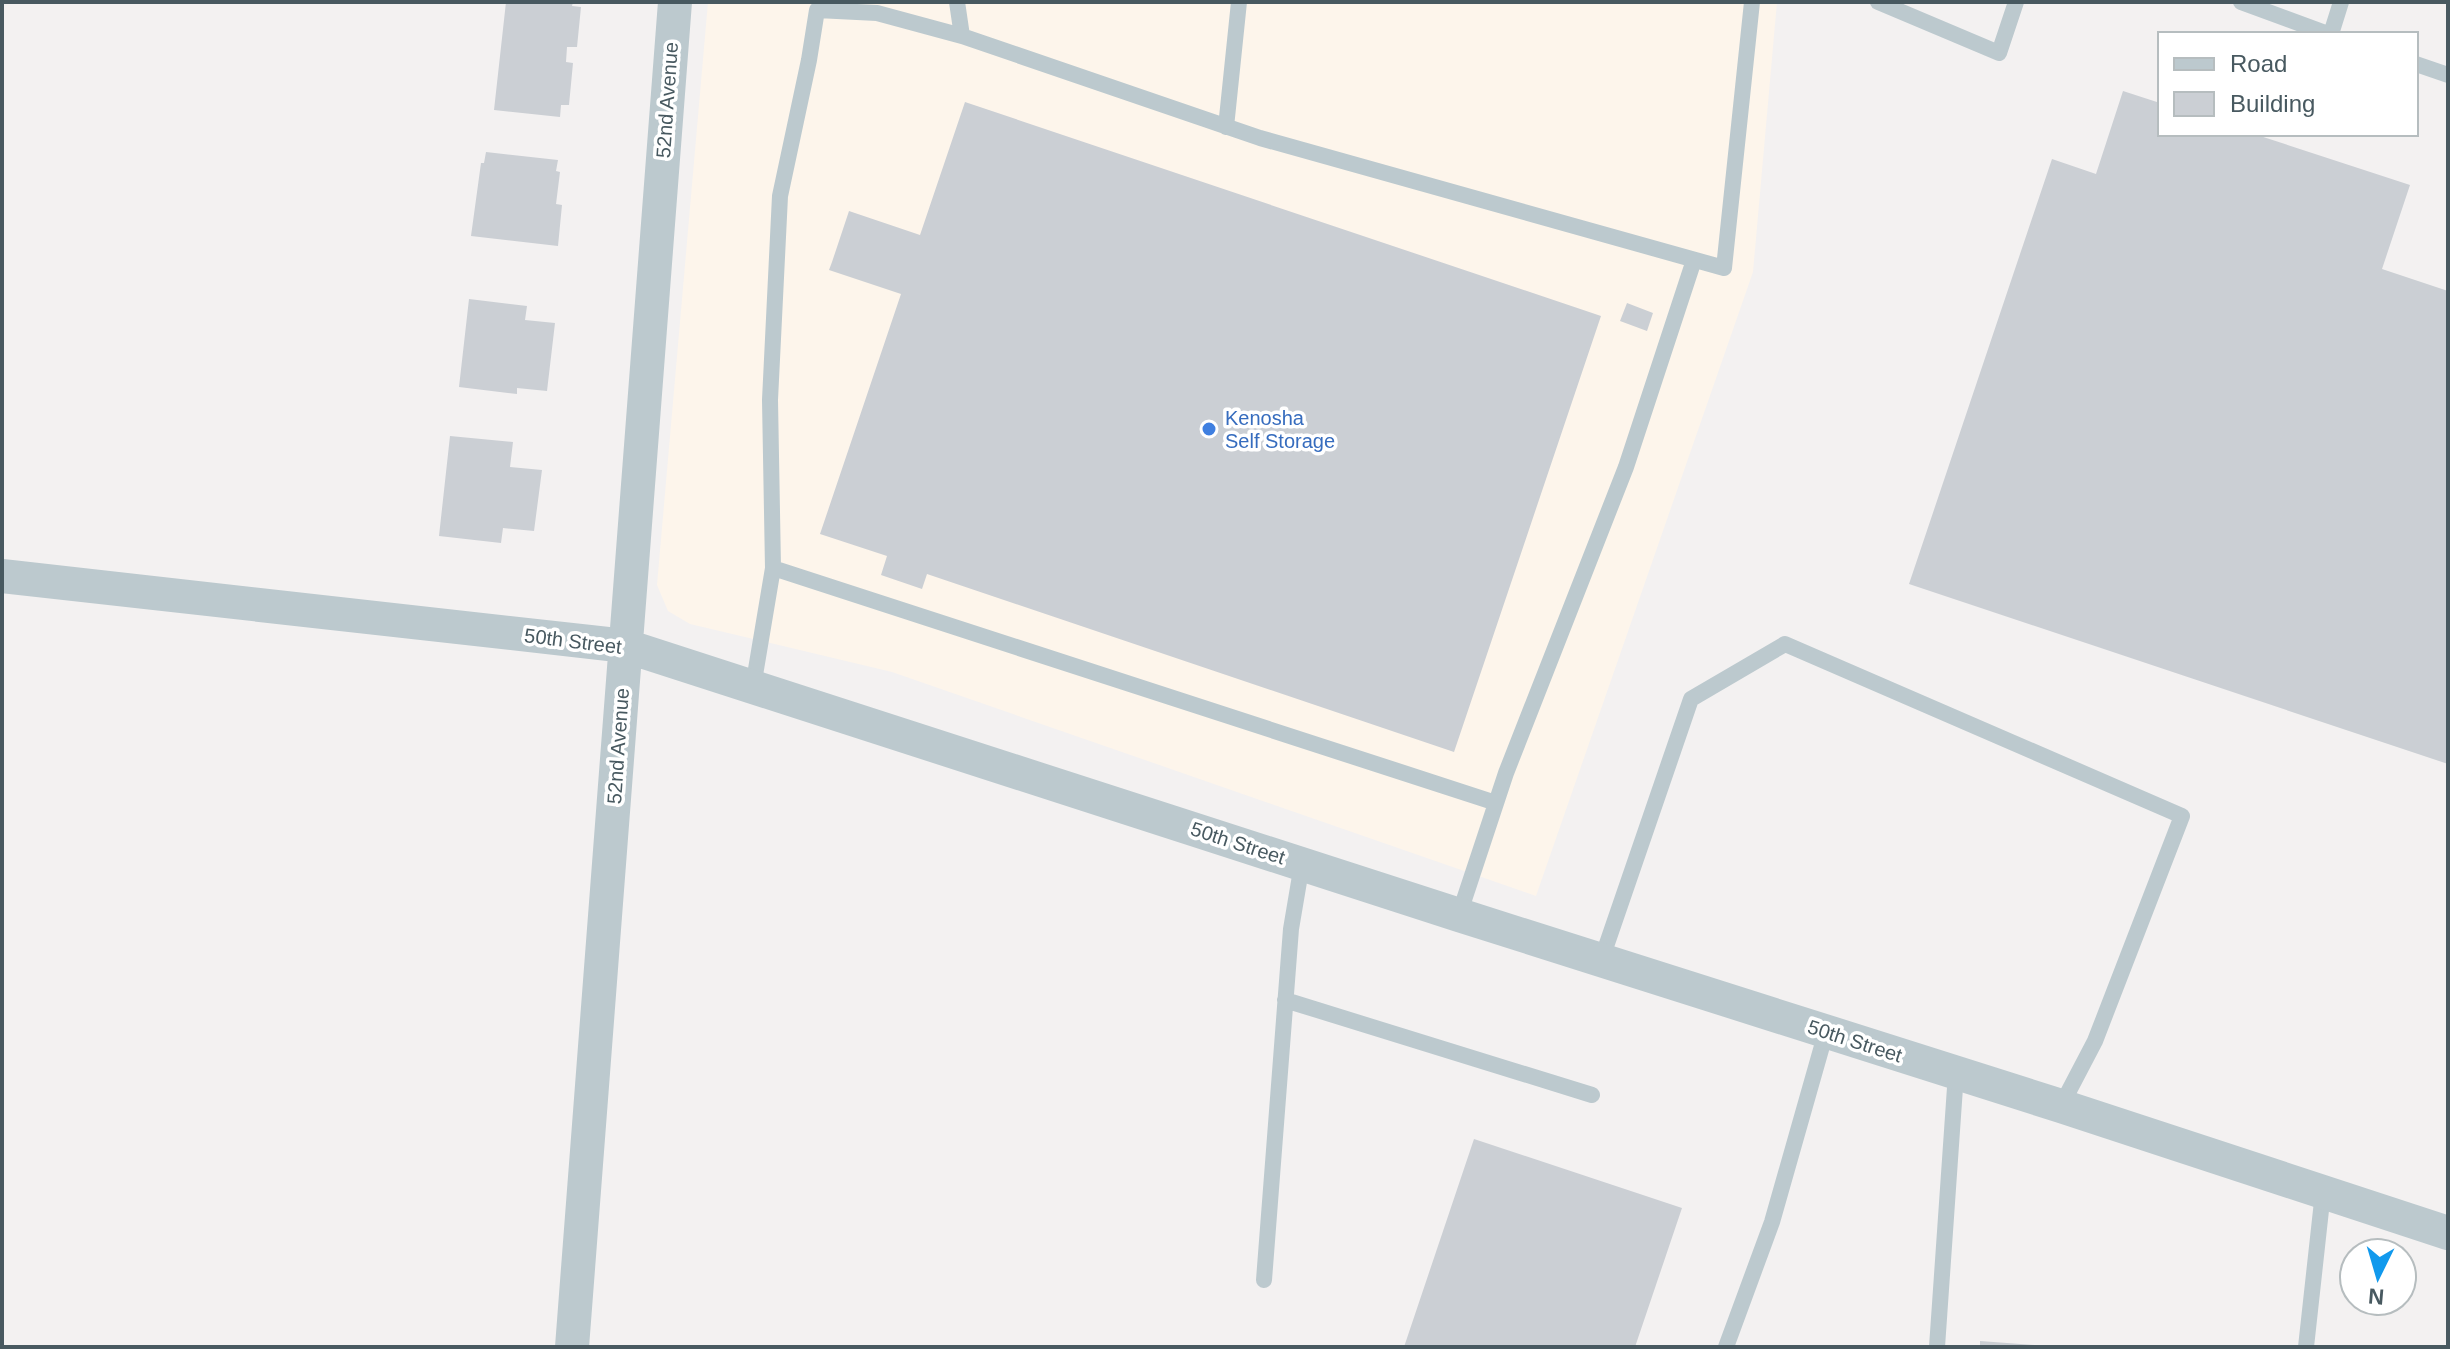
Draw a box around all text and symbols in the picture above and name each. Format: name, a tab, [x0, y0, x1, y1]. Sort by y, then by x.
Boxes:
legend	[2158, 32, 2418, 136]
street label: 52nd Avenue	[652, 41, 682, 159]
text: Road	[2230, 50, 2287, 77]
text: Building	[2230, 90, 2315, 117]
place label: Kenosha Self Storage	[1225, 407, 1335, 452]
marker: Kenosha Self Storage	[1200, 420, 1218, 438]
street label: 50th Street	[523, 624, 623, 658]
street label: 52nd Avenue	[603, 687, 633, 805]
street label: 50th Street	[1188, 817, 1288, 869]
street label: 50th Street	[1805, 1015, 1905, 1067]
north arrow	[2338, 1237, 2418, 1317]
text: N	[2367, 1283, 2385, 1310]

